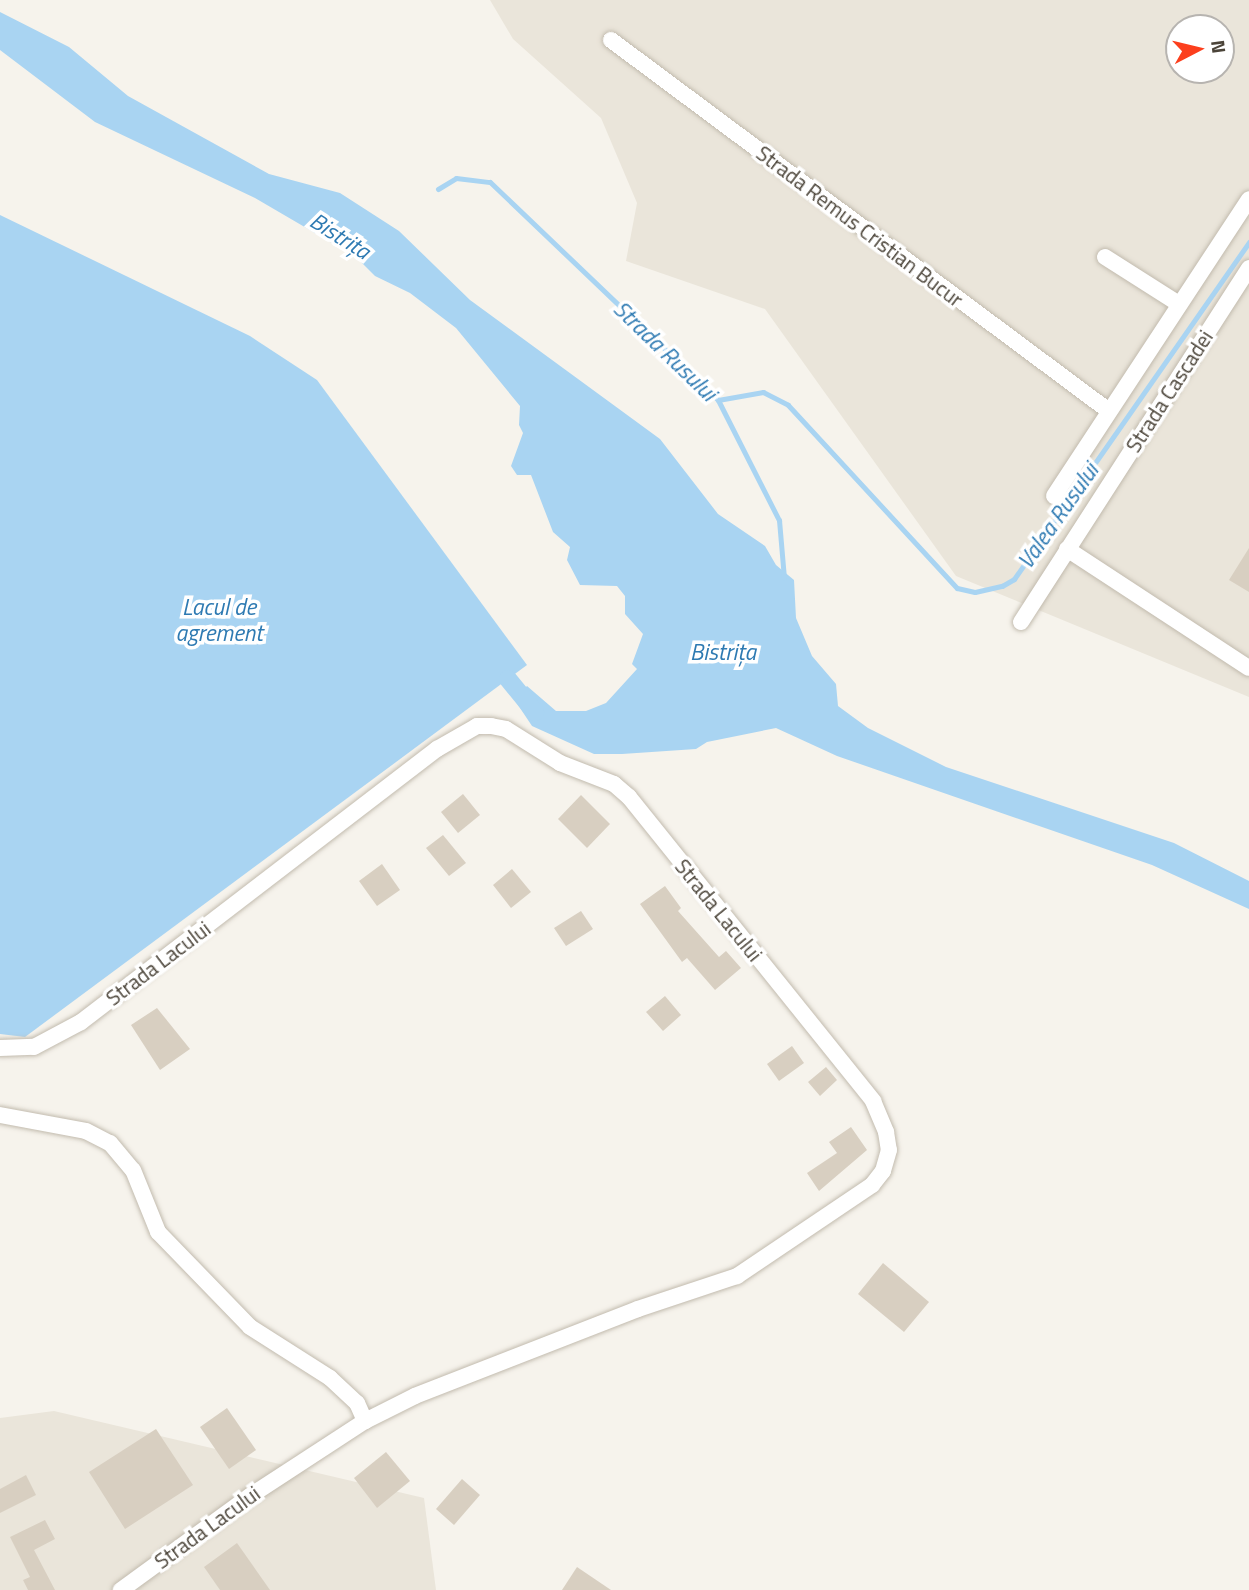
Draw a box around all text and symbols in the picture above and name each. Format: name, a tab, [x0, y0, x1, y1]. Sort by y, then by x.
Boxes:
north arrow	[1165, 14, 1235, 84]
text: N	[1204, 38, 1235, 55]
street label: Strada Remus Cristian Bucur	[752, 140, 968, 312]
water label: Bistrița	[305, 207, 375, 265]
water label: Strada Rusului	[608, 295, 722, 407]
street label: Strada Cascadei	[1120, 325, 1218, 457]
water label: Valea Rusului	[1012, 458, 1104, 574]
water label: Lacul de agrement	[176, 593, 262, 647]
water label: Bistrița	[690, 638, 756, 666]
street label: Strada Lacului	[670, 854, 768, 966]
street label: Strada Lacului	[101, 916, 215, 1010]
street label: Strada Lacului	[149, 1480, 265, 1574]

